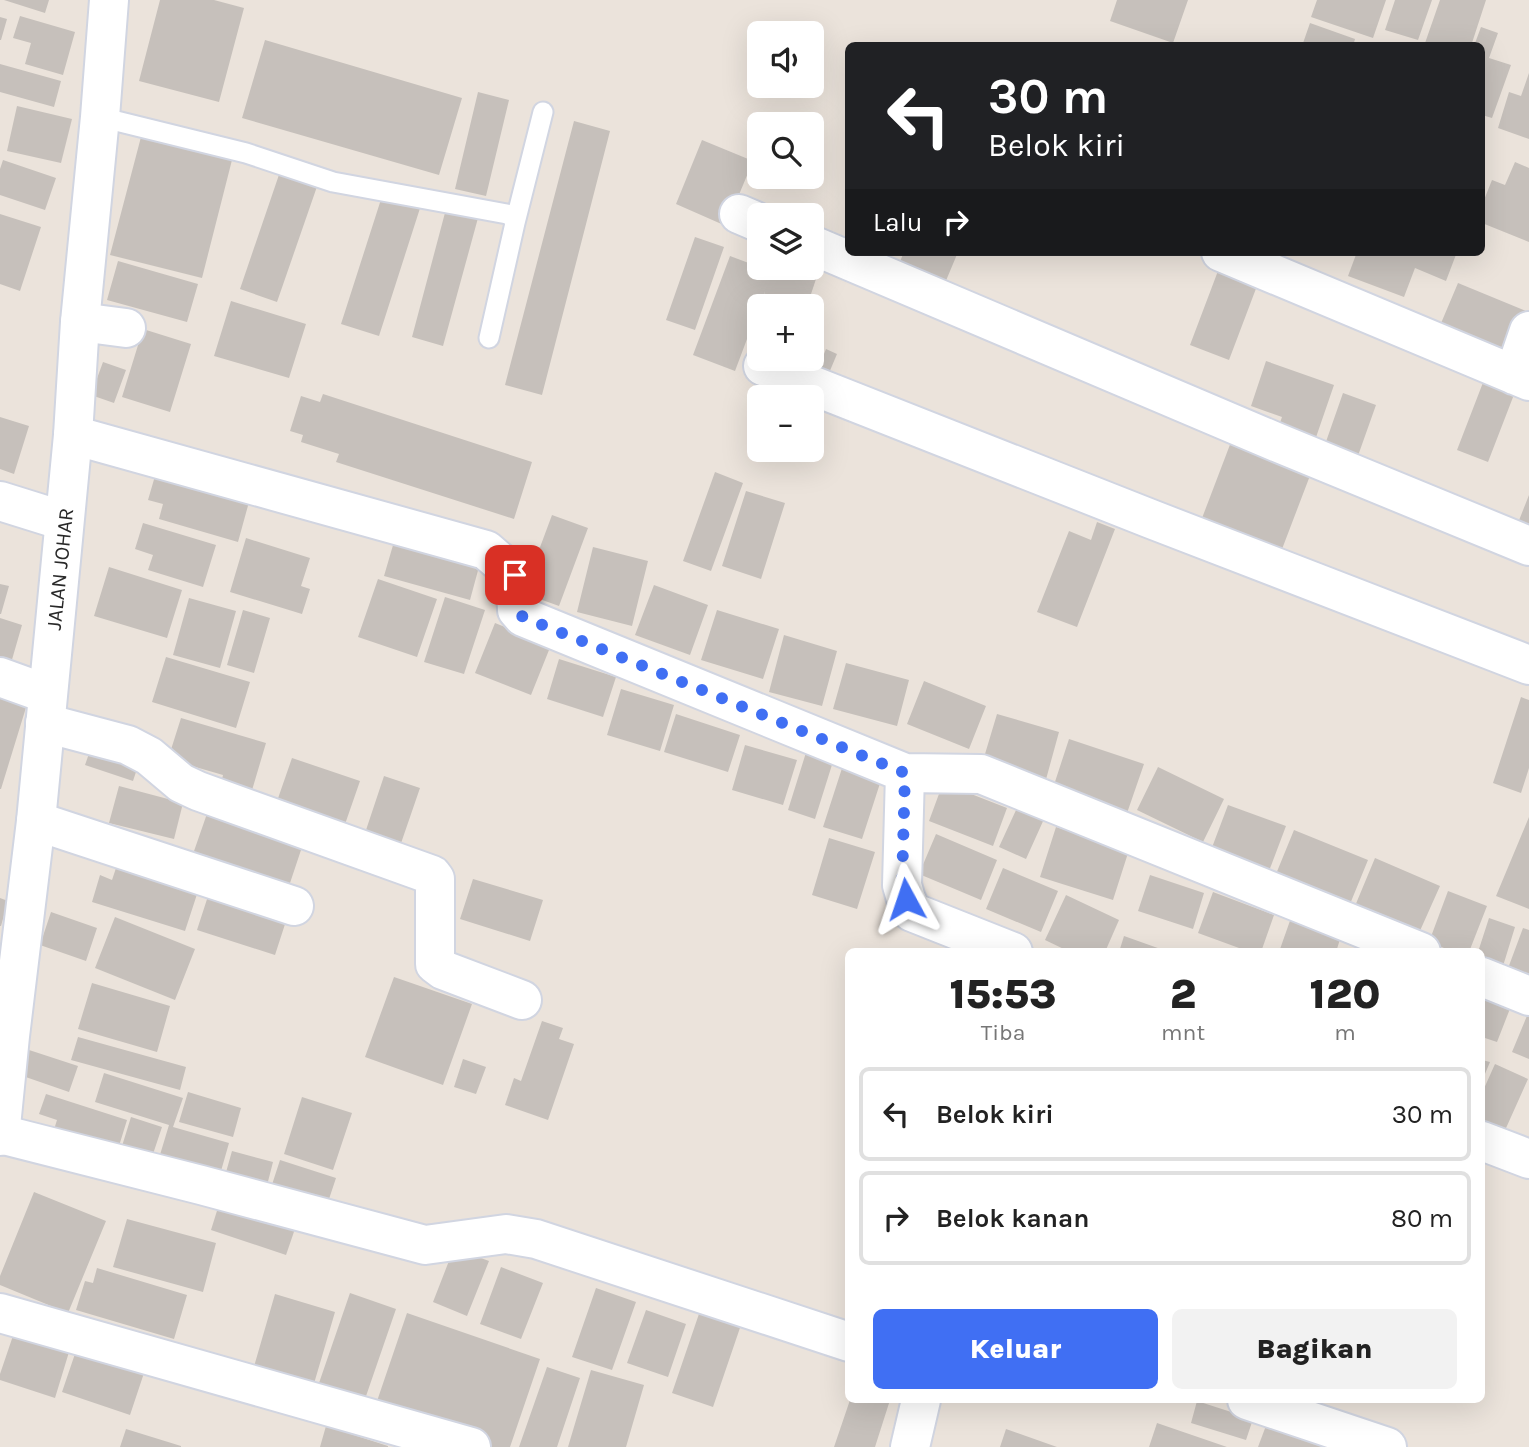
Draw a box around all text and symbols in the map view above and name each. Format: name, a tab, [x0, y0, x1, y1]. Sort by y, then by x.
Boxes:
map controls	[747, 21, 824, 462]
button: sound	[747, 21, 824, 98]
text: 30 m	[988, 68, 1108, 125]
icon: left	[873, 70, 964, 161]
button: search	[747, 112, 824, 189]
text: Belok kiri	[988, 127, 1125, 164]
button: layers	[747, 203, 824, 280]
icon: right	[937, 203, 975, 241]
text: Lalu	[873, 207, 923, 238]
button: +	[747, 294, 824, 371]
button: −	[747, 385, 824, 462]
street label: JALAN JOHAR	[42, 507, 78, 631]
pin	[485, 545, 545, 605]
icon: arrive	[496, 556, 534, 594]
position arrow	[869, 862, 943, 936]
text: 15:53	[949, 969, 1057, 1019]
text: 2	[1170, 969, 1196, 1019]
text: 120	[1310, 969, 1381, 1019]
text: Tiba	[981, 1019, 1025, 1046]
text: mnt	[1161, 1019, 1205, 1046]
text: m	[1334, 1019, 1356, 1046]
icon: left	[877, 1095, 915, 1133]
text: Belok kiri	[936, 1099, 1054, 1130]
text: 30 m	[1392, 1099, 1453, 1130]
icon: right	[877, 1199, 915, 1237]
text: Belok kanan	[936, 1203, 1089, 1234]
text: 80 m	[1391, 1203, 1453, 1234]
button: Keluar	[873, 1309, 1158, 1389]
button: Bagikan	[1172, 1309, 1457, 1389]

